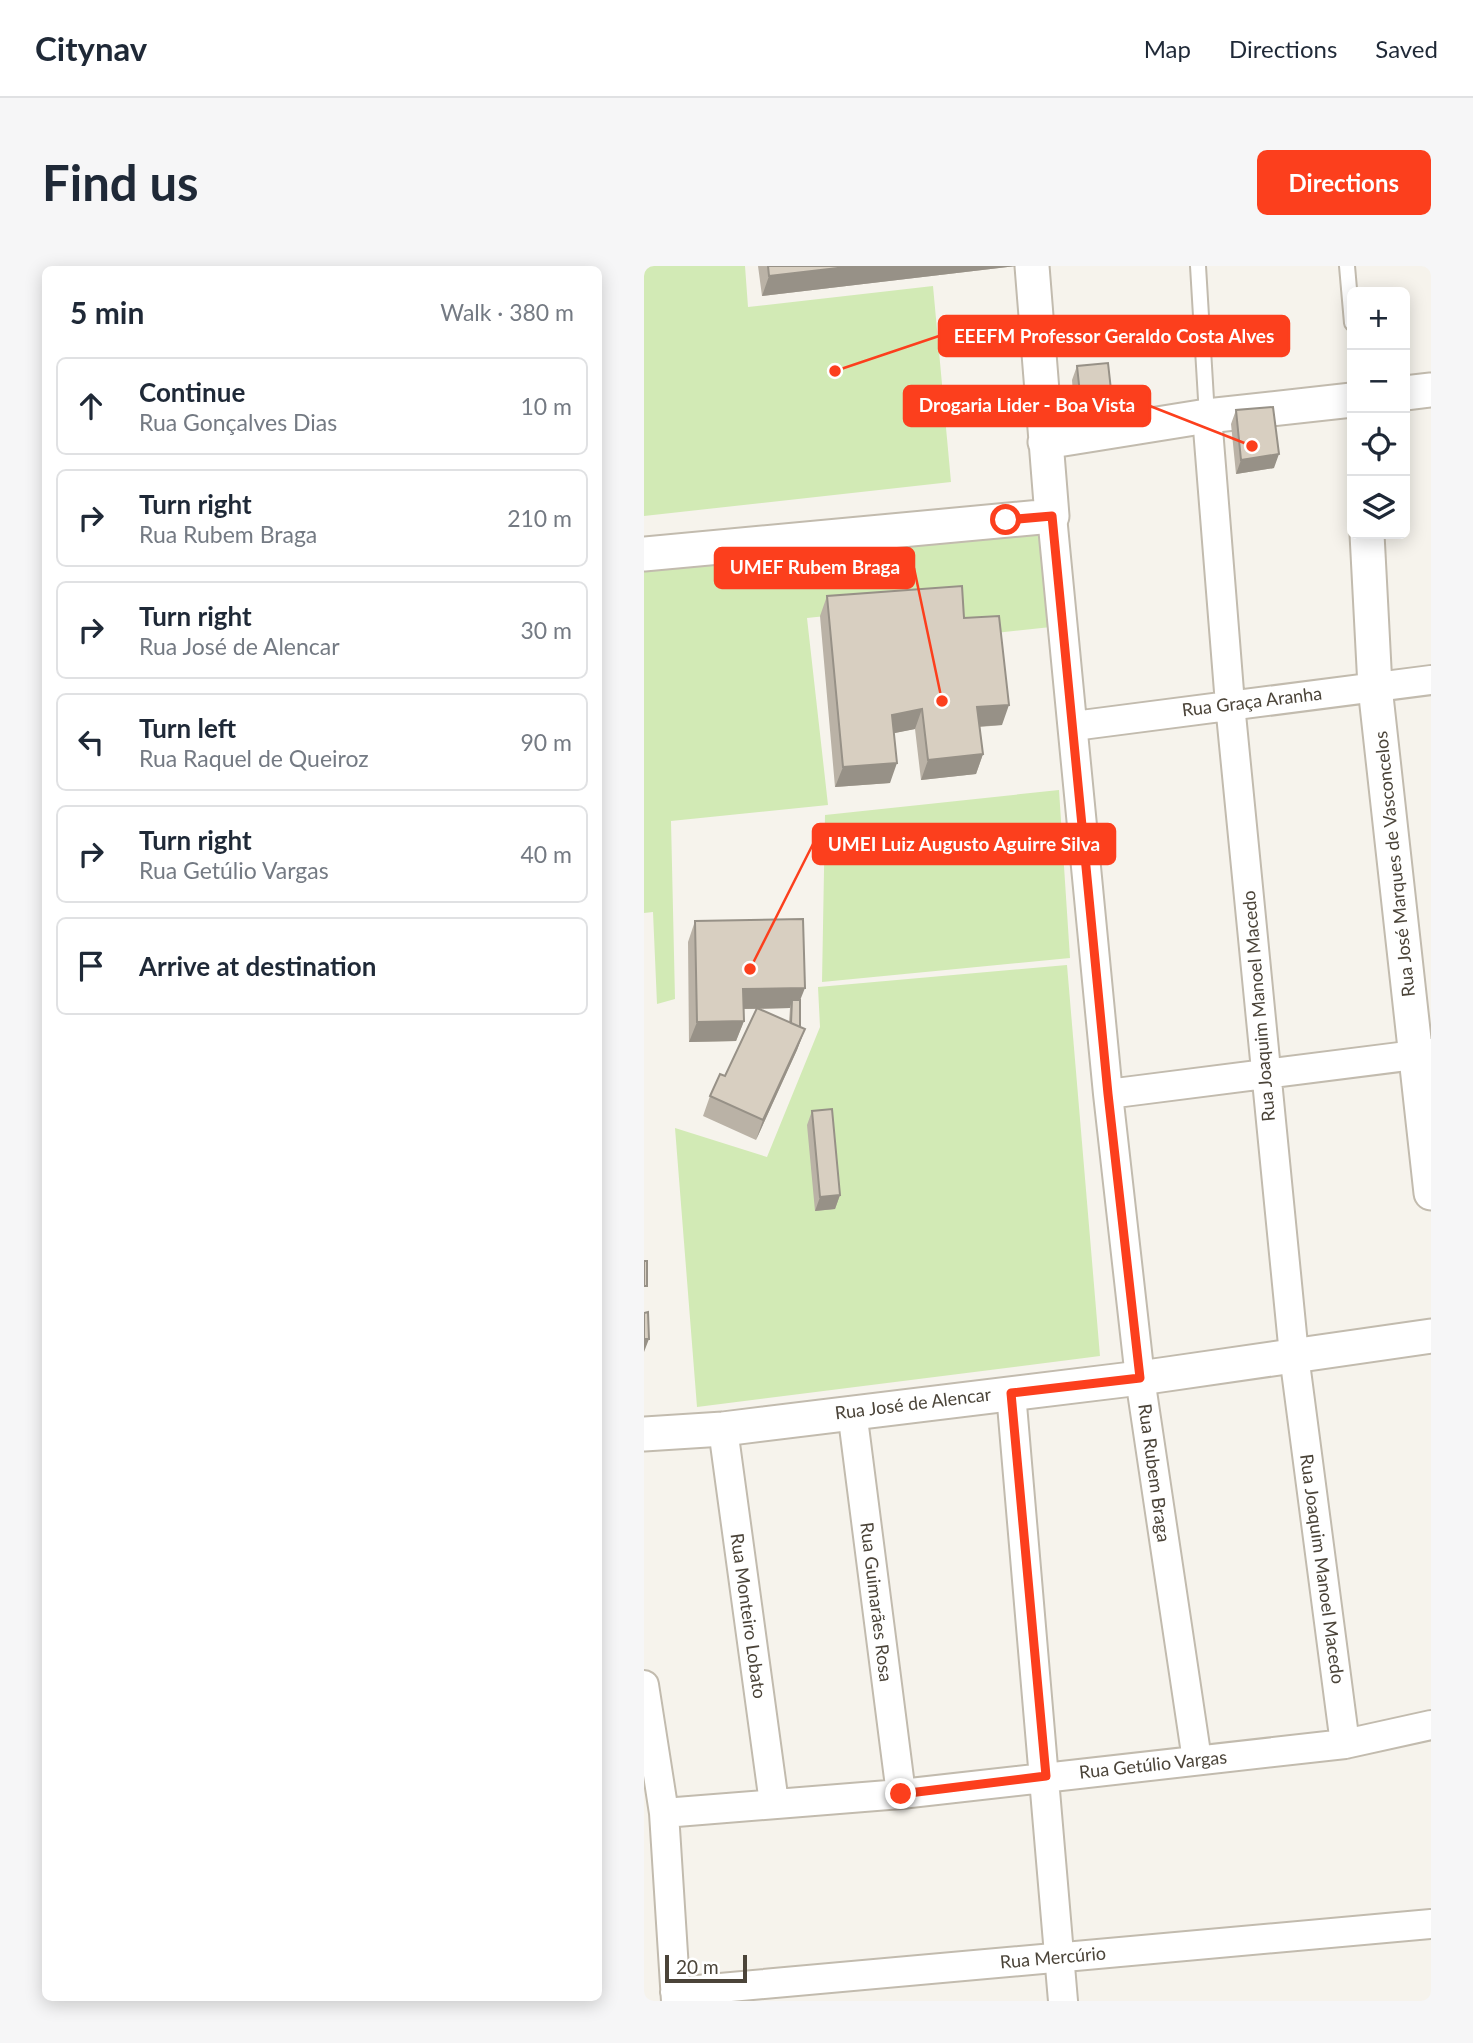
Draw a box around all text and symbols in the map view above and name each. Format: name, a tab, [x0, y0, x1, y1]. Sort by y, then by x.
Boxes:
text: Citynav	[35, 28, 147, 68]
text: Map	[1144, 34, 1191, 63]
text: Directions	[1229, 34, 1337, 63]
text: Saved	[1375, 34, 1438, 63]
button: Directions	[1257, 150, 1431, 215]
text: Find us	[42, 153, 199, 211]
map controls	[1347, 287, 1410, 539]
button: +	[1347, 287, 1410, 350]
text: 5 min	[70, 294, 144, 330]
text: Walk · 380 m	[440, 298, 574, 326]
callout: EEEFM Professor Geraldo Costa Alves	[939, 316, 1289, 356]
text: EEEFM Professor Geraldo Costa Alves	[954, 324, 1274, 347]
button: −	[1347, 350, 1410, 413]
text: Continue	[139, 376, 245, 408]
callout: Drogaria Lider - Boa Vista	[904, 386, 1150, 426]
icon: ahead	[72, 387, 110, 425]
text: 10 m	[521, 392, 572, 420]
text: Drogaria Lider - Boa Vista	[919, 393, 1135, 416]
text: Rua Gonçalves Dias	[139, 408, 337, 436]
button: locate	[1347, 413, 1410, 476]
button: layers	[1347, 476, 1410, 539]
text: Turn right	[139, 488, 252, 520]
icon: right	[72, 499, 110, 537]
text: 210 m	[507, 504, 572, 532]
route start	[990, 504, 1021, 535]
text: Rua Rubem Braga	[139, 520, 317, 548]
callout: UMEF Rubem Braga	[715, 548, 914, 588]
text: UMEF Rubem Braga	[730, 555, 900, 578]
text: Turn right	[139, 600, 252, 632]
icon: right	[72, 611, 110, 649]
text: 30 m	[521, 616, 572, 644]
text: Rua José de Alencar	[139, 632, 340, 660]
street label: Rua Graça Aranha	[1181, 682, 1323, 721]
text: Turn left	[139, 712, 236, 744]
icon: left	[72, 723, 110, 761]
text: 90 m	[521, 728, 572, 756]
street label: Rua José Marques de Vasconcelos	[1369, 730, 1419, 998]
text: Rua Raquel de Queiroz	[139, 744, 369, 772]
text: Turn right	[139, 824, 252, 856]
callout: UMEI Luiz Augusto Aguirre Silva	[813, 824, 1115, 864]
text: UMEI Luiz Augusto Aguirre Silva	[828, 832, 1100, 855]
icon: right	[72, 835, 110, 873]
text: 40 m	[521, 840, 572, 868]
text: Rua Getúlio Vargas	[139, 856, 329, 884]
street label: Rua Joaquim Manoel Macedo	[1237, 890, 1279, 1123]
icon: arrive	[72, 947, 110, 985]
text: Arrive at destination	[139, 950, 376, 982]
street label: Rua José de Alencar	[834, 1382, 993, 1423]
street label: Rua Rubem Braga	[1134, 1402, 1176, 1543]
street label: Rua Joaquim Manoel Macedo	[1296, 1453, 1350, 1685]
street label: Rua Guimarães Rosa	[856, 1521, 898, 1683]
street label: Rua Monteiro Lobato	[727, 1532, 771, 1700]
street label: Rua Getúlio Vargas	[1078, 1745, 1228, 1783]
route end	[885, 1778, 916, 1809]
street label: Rua Mercúrio	[999, 1941, 1107, 1973]
scale bar	[665, 1952, 747, 1984]
text: 20 m	[676, 1955, 719, 1978]

